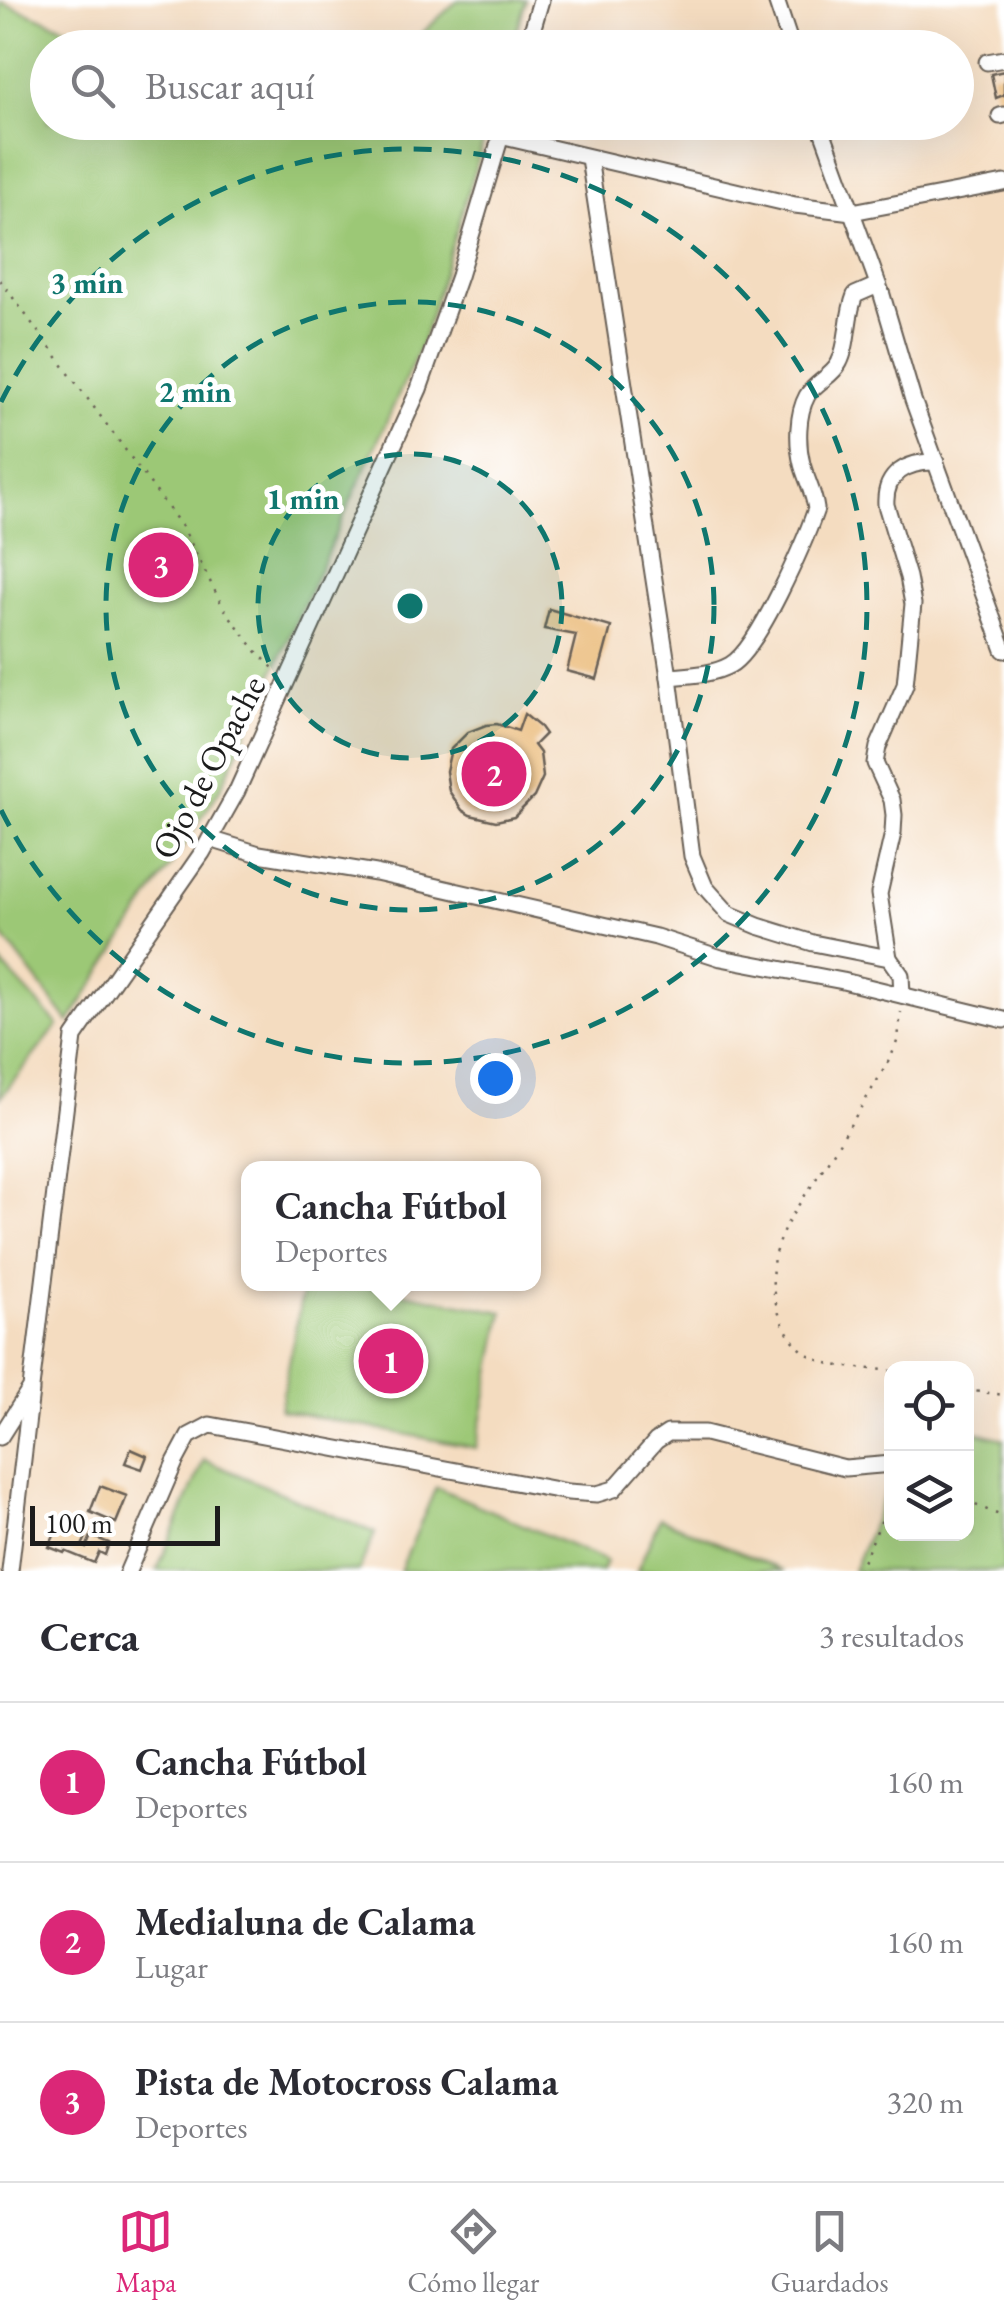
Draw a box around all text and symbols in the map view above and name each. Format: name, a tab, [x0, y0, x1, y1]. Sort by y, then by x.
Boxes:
search box	[30, 30, 974, 140]
icon: search	[65, 58, 120, 113]
text: Buscar aquí	[145, 61, 314, 110]
text: 3 min	[50, 263, 124, 302]
text: 2 min	[158, 372, 232, 411]
text: 1 min	[266, 479, 340, 518]
pin: 3	[128, 528, 194, 602]
centre of rings	[392, 588, 428, 624]
street label: Ojo de Opache	[141, 668, 275, 866]
pin: 2	[462, 736, 526, 812]
your location	[470, 1053, 521, 1104]
popup	[241, 1161, 541, 1291]
text: Cancha Fútbol	[275, 1181, 507, 1230]
text: Deportes	[275, 1230, 388, 1272]
pin: 1	[358, 1324, 424, 1398]
map controls	[884, 1361, 974, 1541]
button: locate	[884, 1361, 974, 1451]
button: layers	[884, 1451, 974, 1541]
scale bar	[30, 1501, 220, 1546]
text: 100 m	[45, 1505, 113, 1541]
text: Cerca	[40, 1609, 139, 1664]
text: 3 resultados	[819, 1615, 964, 1657]
text: Cancha Fútbol	[135, 1737, 367, 1786]
text: 1	[64, 1761, 81, 1803]
text: 160 m	[887, 1761, 964, 1803]
text: Deportes	[135, 1786, 248, 1828]
text: Medialuna de Calama	[135, 1897, 476, 1946]
text: 2	[64, 1921, 81, 1963]
text: 160 m	[887, 1921, 964, 1963]
text: Lugar	[135, 1946, 208, 1988]
text: Pista de Motocross Calama	[135, 2057, 559, 2106]
text: 3	[64, 2081, 81, 2123]
text: 320 m	[887, 2081, 964, 2123]
text: Deportes	[135, 2106, 248, 2148]
tab: Mapa	[115, 2204, 176, 2300]
tab: Cómo llegar	[407, 2204, 539, 2300]
tab: Guardados	[770, 2204, 889, 2300]

